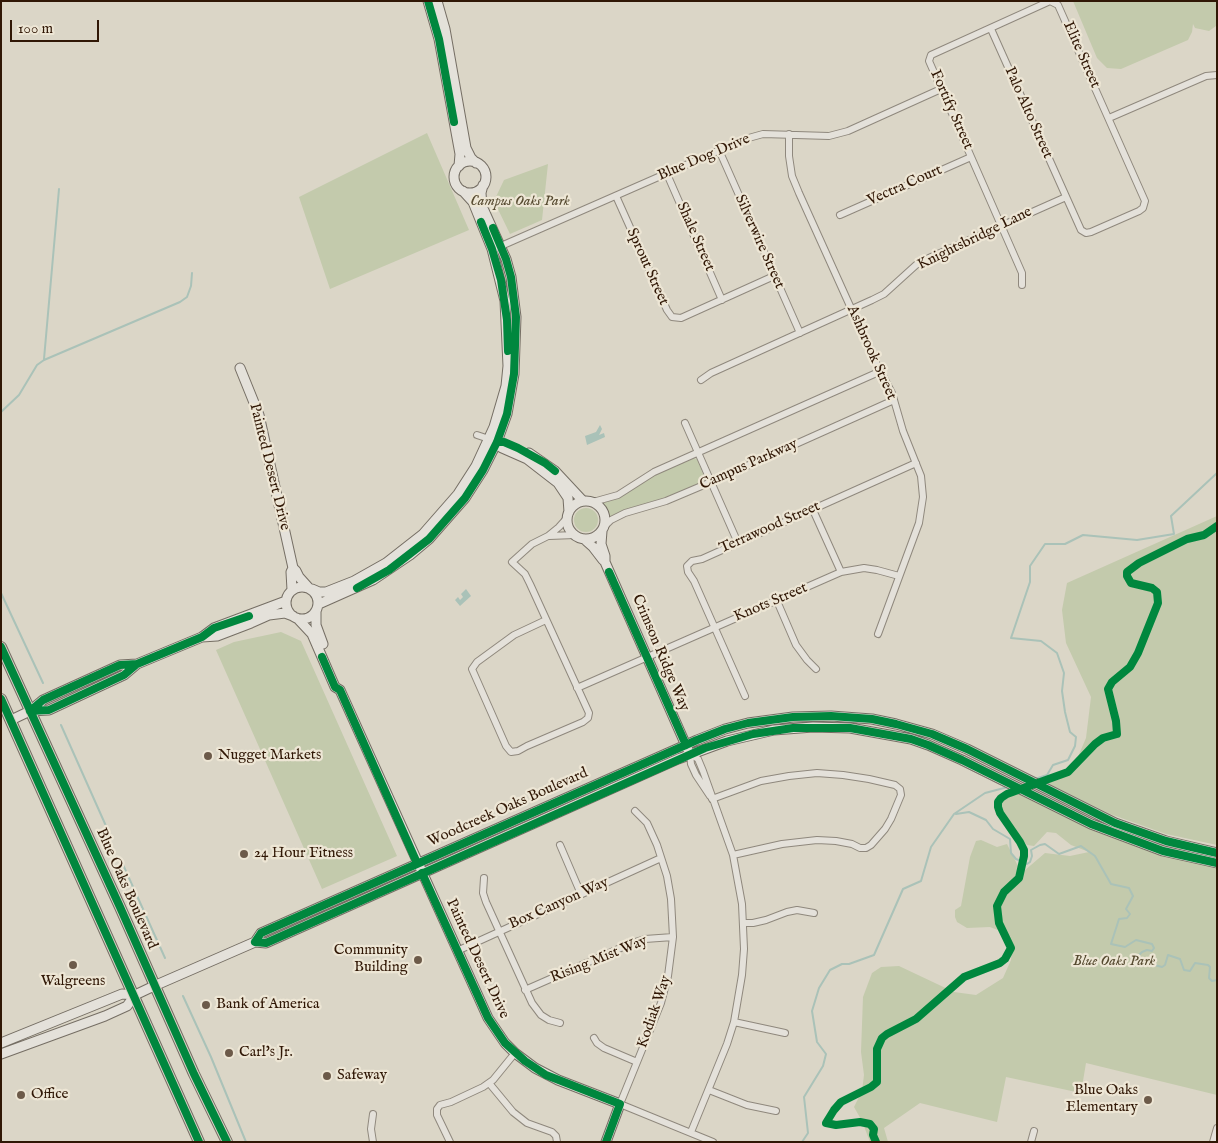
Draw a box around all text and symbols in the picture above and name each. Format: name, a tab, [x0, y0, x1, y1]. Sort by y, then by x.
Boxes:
scale bar	[12, 10, 101, 42]
text: 100 m	[18, 19, 53, 38]
street label: Elite Street	[1058, 19, 1104, 91]
street label: Palo Alto Street	[1000, 64, 1056, 162]
street label: Fortify Street	[925, 67, 977, 153]
street label: Blue Dog Drive	[655, 130, 753, 186]
street label: Vectra Court	[865, 162, 945, 210]
street label: Silverwire Street	[730, 192, 788, 292]
park label: Campus Oaks Park	[470, 193, 570, 211]
street label: Shale Street	[672, 200, 718, 274]
street label: Knightsbridge Lane	[915, 203, 1035, 275]
street label: Sprout Street	[622, 226, 672, 308]
street label: Ashbrook Street	[842, 303, 900, 403]
street label: Painted Desert Drive	[245, 402, 293, 532]
street label: Campus Parkway	[697, 435, 801, 495]
street label: Terrawood Street	[717, 498, 823, 558]
street label: Knots Street	[732, 579, 810, 627]
street label: Crimson Ridge Way	[627, 592, 693, 714]
place label: Nugget Markets	[218, 747, 321, 765]
marker: Nugget Markets	[202, 750, 214, 762]
street label: Woodcreek Oaks Boulevard	[425, 765, 591, 851]
street label: Blue Oaks Boulevard	[91, 826, 161, 952]
place label: 24 Hour Fitness	[254, 845, 353, 863]
marker: 24 Hour Fitness	[238, 848, 250, 860]
street label: Box Canyon Way	[506, 874, 612, 934]
street label: Painted Desert Drive	[441, 896, 513, 1022]
street label: Rising Mist Way	[548, 932, 650, 988]
place label: Community Building	[334, 942, 408, 977]
park label: Blue Oaks Park	[1073, 953, 1155, 971]
marker: Community Building	[412, 954, 424, 966]
marker: Walgreens	[67, 959, 79, 971]
place label: Walgreens	[41, 973, 105, 991]
street label: Kodiak Way	[634, 973, 676, 1051]
place label: Bank of America	[216, 996, 319, 1014]
marker: Bank of America	[200, 999, 212, 1011]
place label: Carl's Jr.	[239, 1044, 293, 1062]
marker: Carl's Jr.	[223, 1047, 235, 1059]
place label: Safeway	[337, 1067, 387, 1085]
marker: Safeway	[321, 1070, 333, 1082]
place label: Blue Oaks Elementary	[1066, 1082, 1138, 1117]
place label: Office	[31, 1086, 68, 1104]
marker: Office	[15, 1089, 27, 1101]
marker: Blue Oaks Elementary	[1142, 1094, 1154, 1106]

